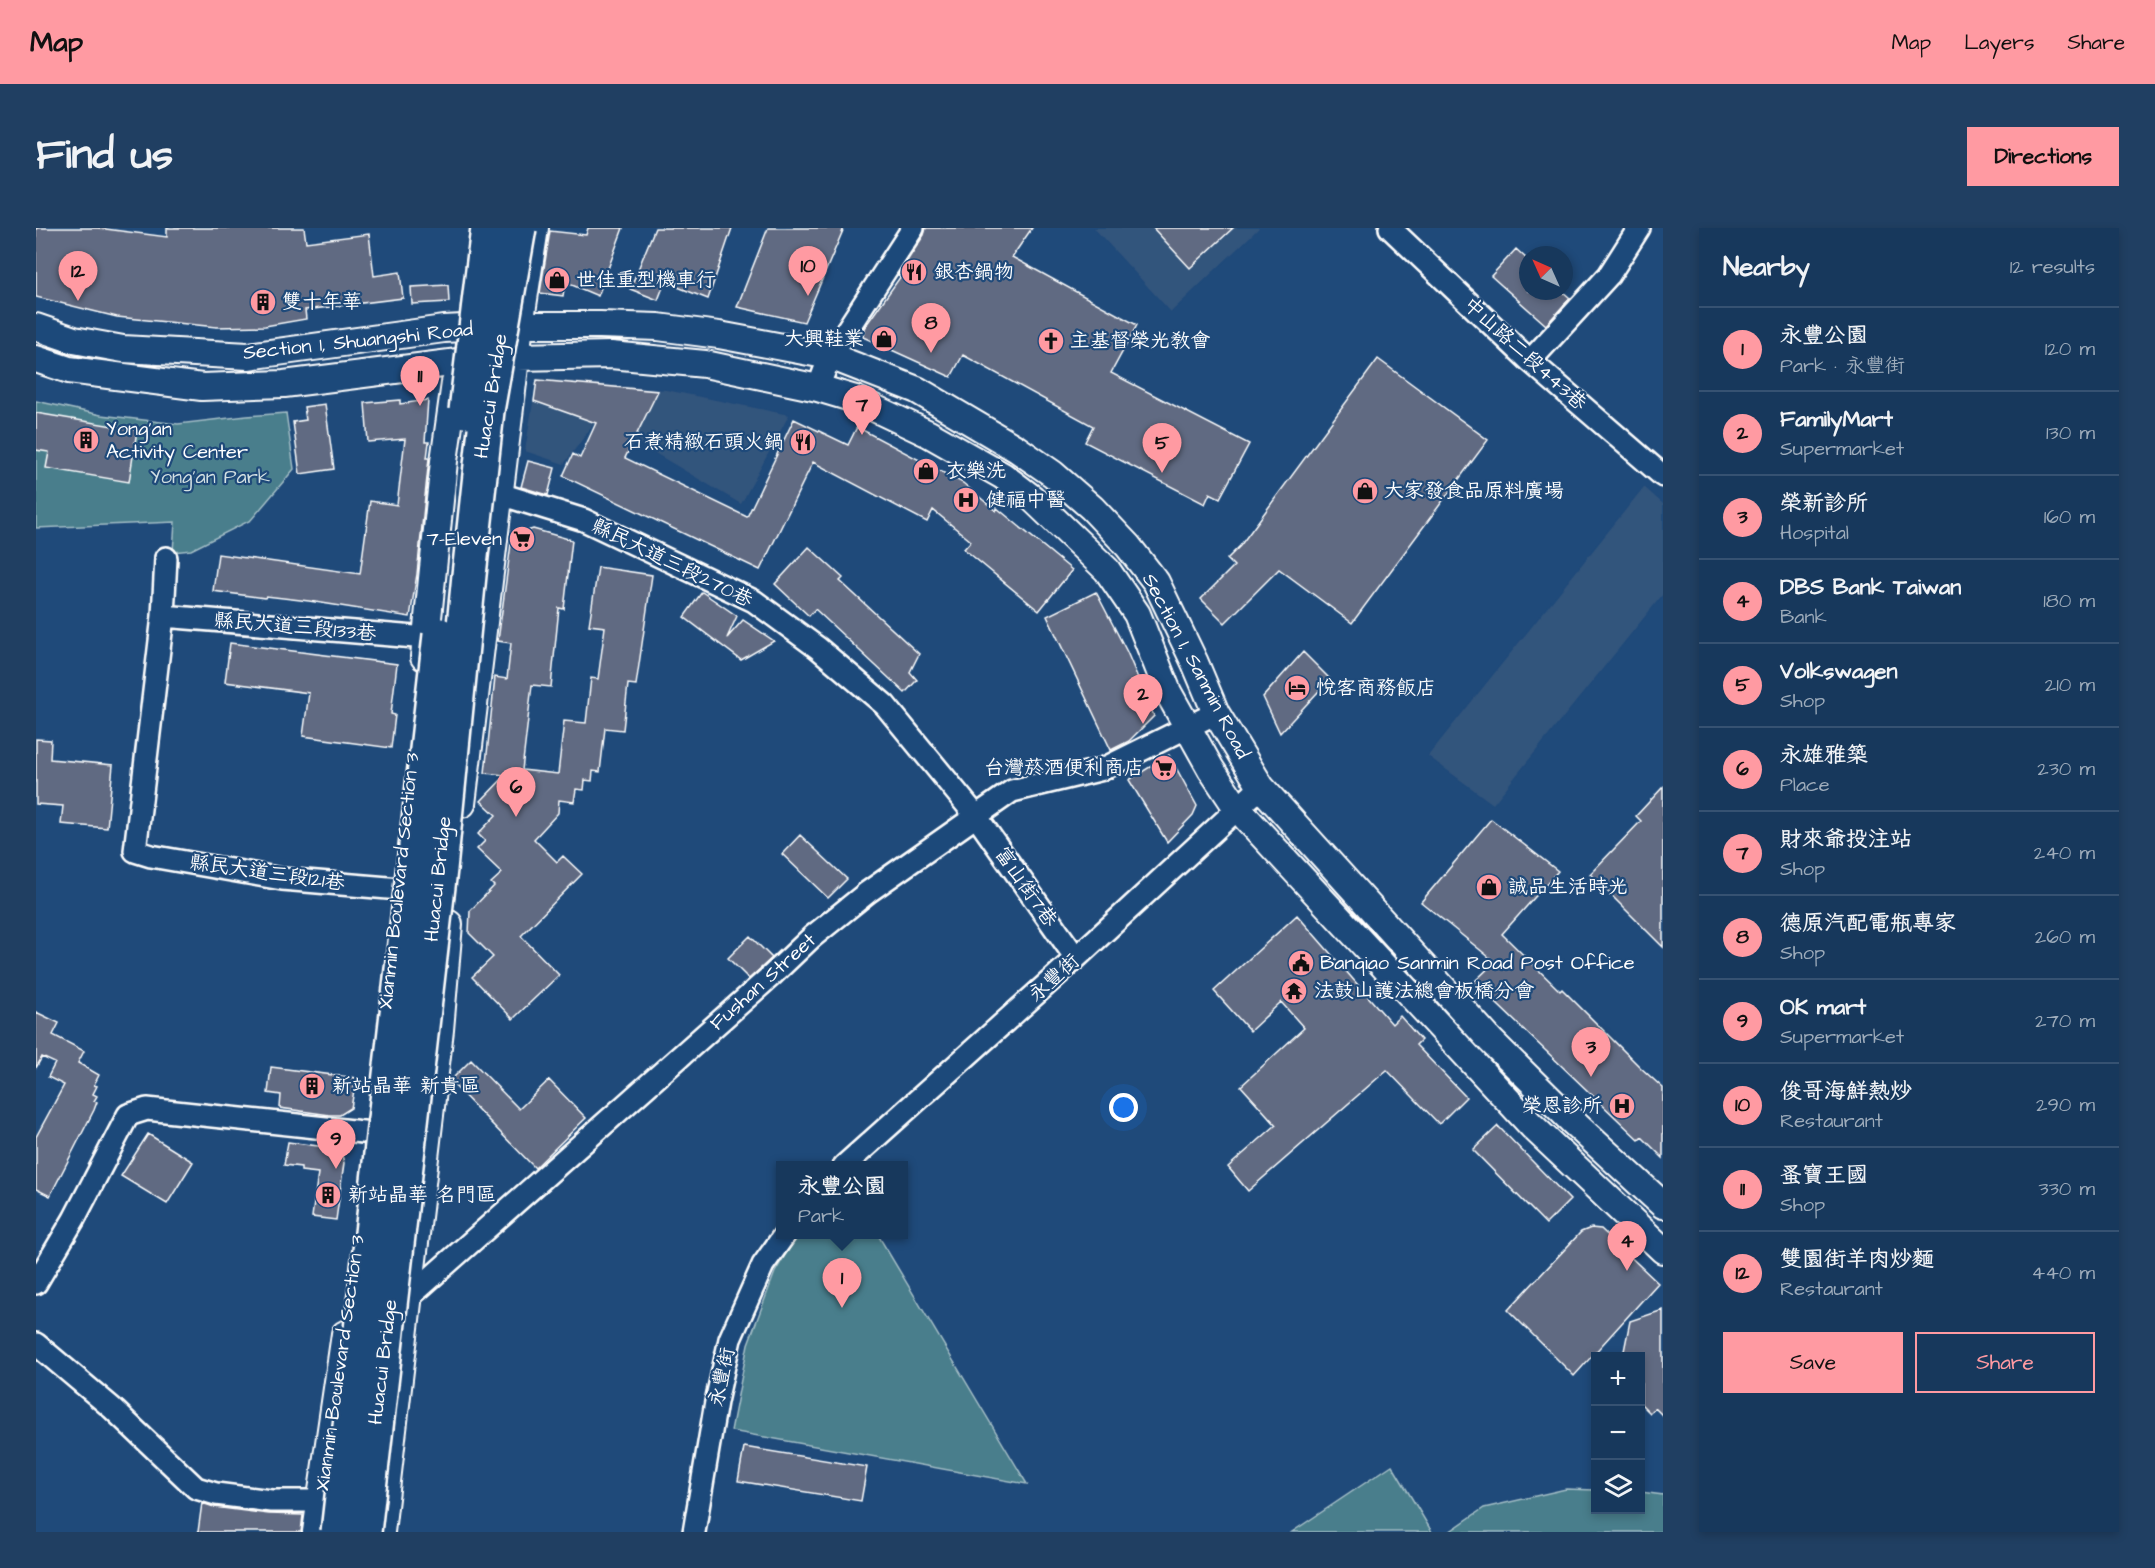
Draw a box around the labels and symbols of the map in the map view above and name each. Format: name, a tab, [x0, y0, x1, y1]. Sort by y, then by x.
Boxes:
north arrow	[1519, 246, 1573, 300]
pin: 10	[788, 247, 828, 296]
pin: 12	[58, 251, 98, 301]
restaurant icon: 銀杏鍋物	[899, 257, 929, 287]
place label: 銀杏鍋物	[934, 258, 1014, 286]
shop icon: 世佳重型機車行	[542, 265, 572, 295]
place label: 世佳重型機車行	[576, 266, 716, 294]
building icon: 雙十年華	[248, 287, 278, 317]
place label: 雙十年華	[282, 288, 362, 316]
street label: 中山路二段443巷	[1457, 291, 1594, 418]
pin: 8	[912, 304, 950, 353]
street label: Section 1, Shuangshi Road	[242, 315, 475, 368]
shop icon: 大興鞋業	[869, 324, 899, 354]
place label: 大興鞋業	[784, 325, 864, 353]
church icon: 主基督榮光教會	[1036, 326, 1066, 356]
place label: 主基督榮光教會	[1070, 327, 1211, 355]
street label: Huacui Bridge	[467, 331, 516, 461]
pin: 11	[400, 356, 440, 406]
pin: 7	[842, 386, 882, 435]
place label: Yong'an Activity Center	[106, 415, 248, 467]
pin: 5	[1142, 424, 1182, 473]
building icon: Yong'an Activity Center	[71, 425, 101, 455]
restaurant icon: 石煮精緻石頭火鍋	[788, 427, 818, 457]
place label: 石煮精緻石頭火鍋	[624, 428, 784, 456]
shop icon: 衣樂洗	[911, 456, 941, 486]
place label: 衣樂洗	[946, 457, 1006, 485]
park label: Yong'an Park	[150, 463, 270, 492]
shop icon: 大家發食品原料廣場	[1350, 476, 1380, 506]
place label: 大家發食品原料廣場	[1384, 477, 1564, 505]
hospital icon: 健福中醫	[951, 485, 981, 515]
place label: 健福中醫	[986, 486, 1066, 514]
street label: 縣民大道三段270巷	[587, 512, 758, 615]
supermarket icon: 7-Eleven	[507, 524, 537, 554]
place label: 7-Eleven	[426, 525, 502, 553]
street label: Section 1, Sanmin Road	[1135, 568, 1257, 764]
street label: 縣民大道三段133巷	[213, 606, 378, 648]
hotel icon: 悅客商務飯店	[1282, 673, 1312, 703]
pin: 2	[1124, 674, 1162, 724]
place label: 悅客商務飯店	[1316, 674, 1436, 702]
street label: Xianmin Boulevard Section 3	[372, 751, 426, 1011]
supermarket icon: 台灣菸酒便利商店	[1149, 753, 1179, 783]
place label: 台灣菸酒便利商店	[984, 754, 1144, 782]
pin: 6	[496, 768, 536, 817]
street label: Huacui Bridge	[417, 815, 460, 943]
street label: 富山街7巷	[988, 841, 1065, 934]
street label: 縣民大道三段121巷	[188, 848, 347, 898]
shop icon: 誠品生活時光	[1474, 872, 1504, 902]
place label: 誠品生活時光	[1508, 873, 1628, 901]
street label: Fushan Street	[704, 927, 822, 1037]
street label: 永豐街	[1022, 948, 1086, 1008]
public building icon: Banqiao Sanmin Road Post Office	[1286, 948, 1316, 978]
place label: Banqiao Sanmin Road Post Office	[1320, 949, 1635, 977]
temple icon: 法鼓山護法總會板橋分會	[1279, 976, 1309, 1006]
place label: 法鼓山護法總會板橋分會	[1314, 977, 1535, 1005]
pin: 3	[1572, 1028, 1610, 1077]
building icon: 新站晶華 新貴區	[297, 1071, 327, 1101]
place label: 新站晶華 新貴區	[332, 1072, 480, 1100]
hospital icon: 榮恩診所	[1607, 1091, 1637, 1121]
place label: 榮恩診所	[1522, 1092, 1602, 1120]
your location	[1109, 1093, 1138, 1122]
pin: 9	[316, 1120, 356, 1169]
building icon: 新站晶華 名門區	[313, 1180, 343, 1210]
place label: 新站晶華 名門區	[348, 1181, 496, 1209]
pin: 4	[1608, 1222, 1646, 1271]
street label: Xianmin Boulevard Section 3	[308, 1233, 372, 1493]
pin: 1	[822, 1258, 862, 1308]
street label: Huacui Bridge	[361, 1298, 406, 1426]
street label: 永豐街	[702, 1345, 742, 1409]

